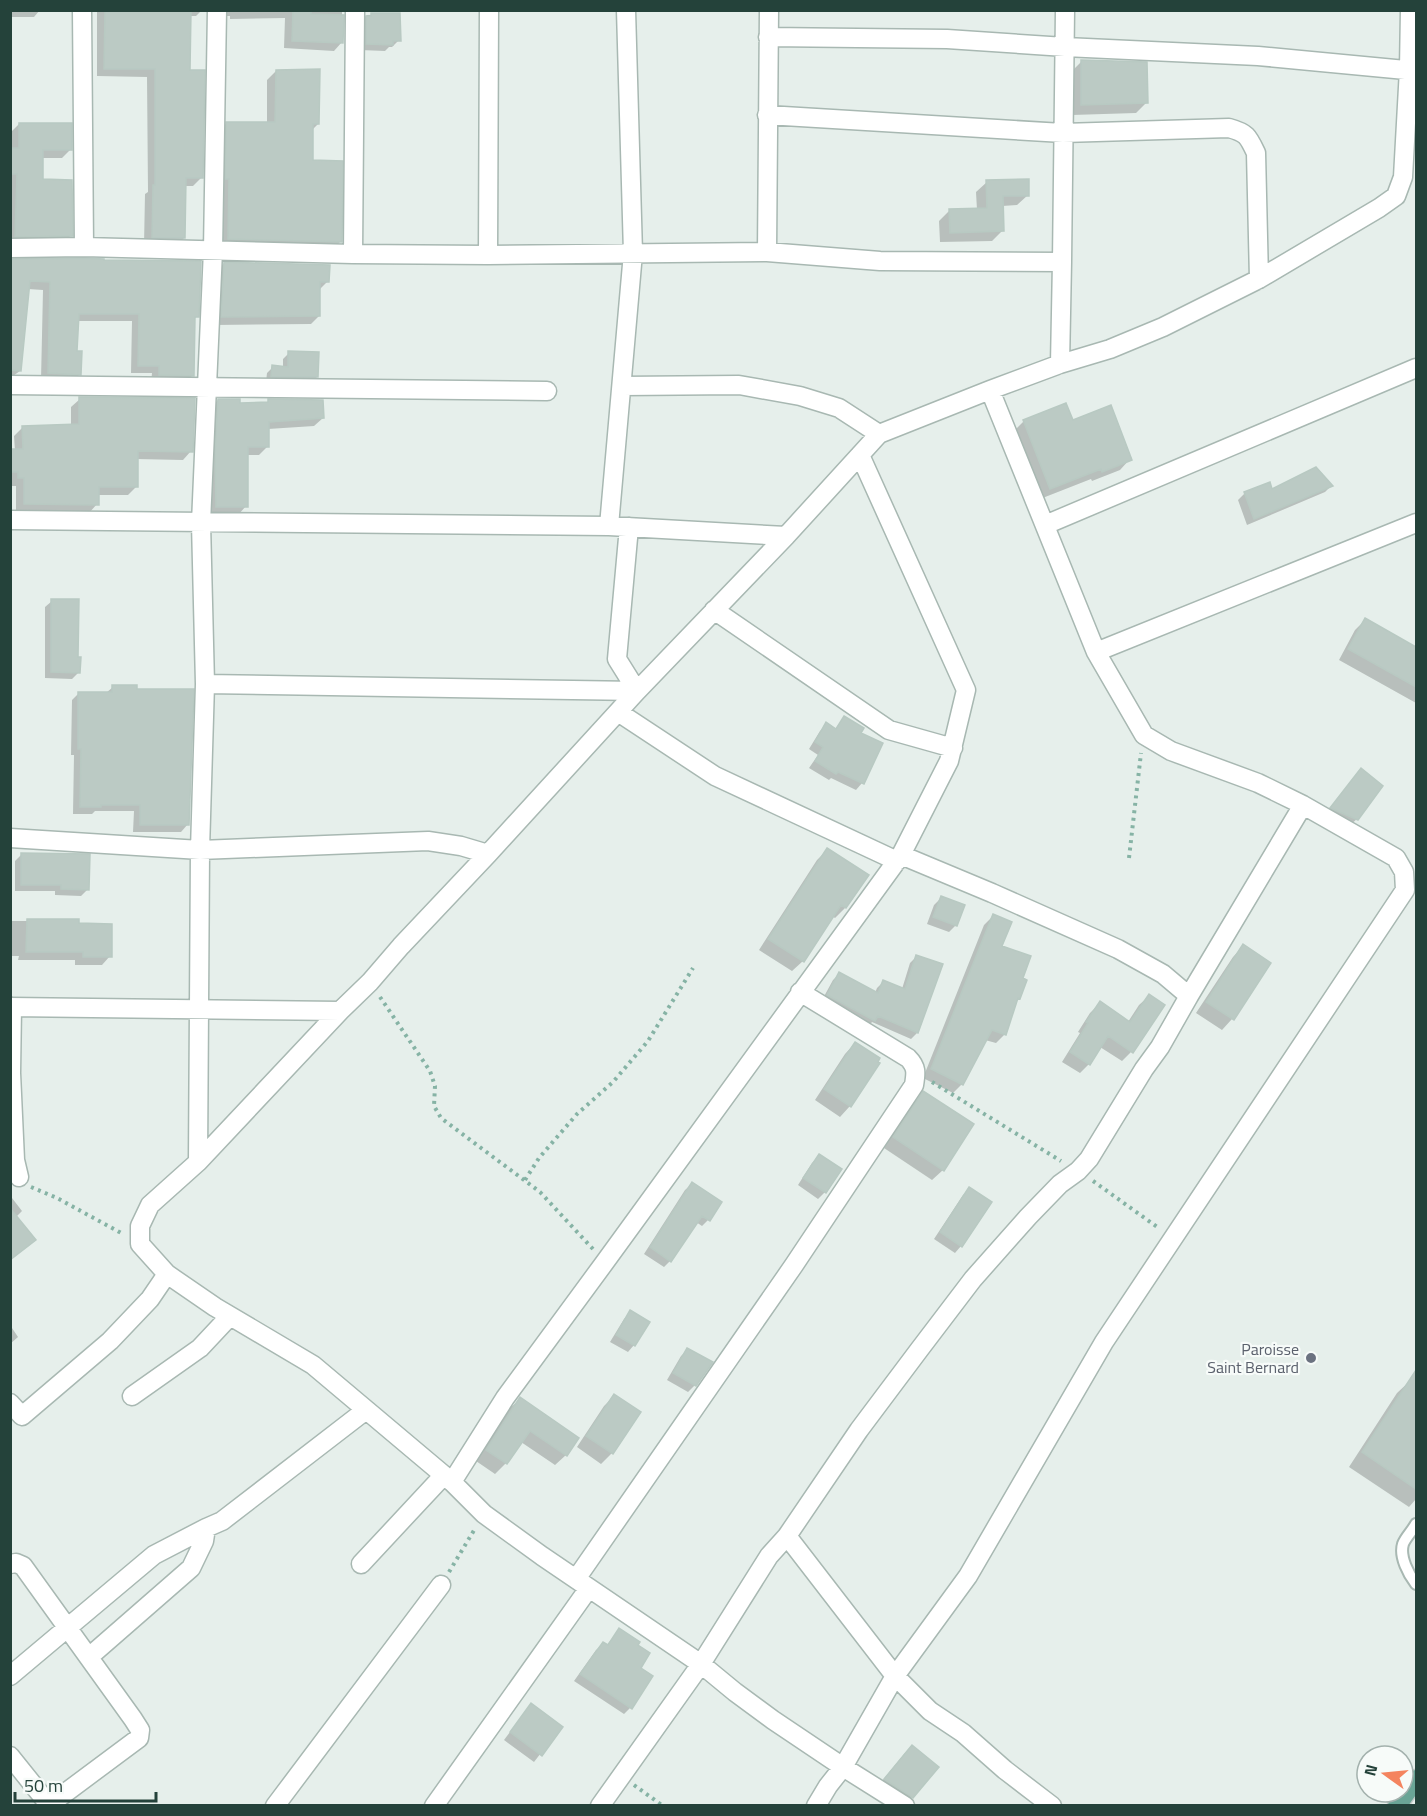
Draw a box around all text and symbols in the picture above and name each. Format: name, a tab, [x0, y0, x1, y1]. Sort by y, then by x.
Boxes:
place label: Paroisse Saint Bernard	[1207, 1337, 1299, 1379]
marker: Paroisse Saint Bernard	[1304, 1351, 1318, 1365]
north arrow	[1355, 1744, 1415, 1804]
text: N	[1357, 1762, 1384, 1779]
scale bar	[15, 1765, 156, 1803]
text: 50 m	[24, 1772, 63, 1799]

